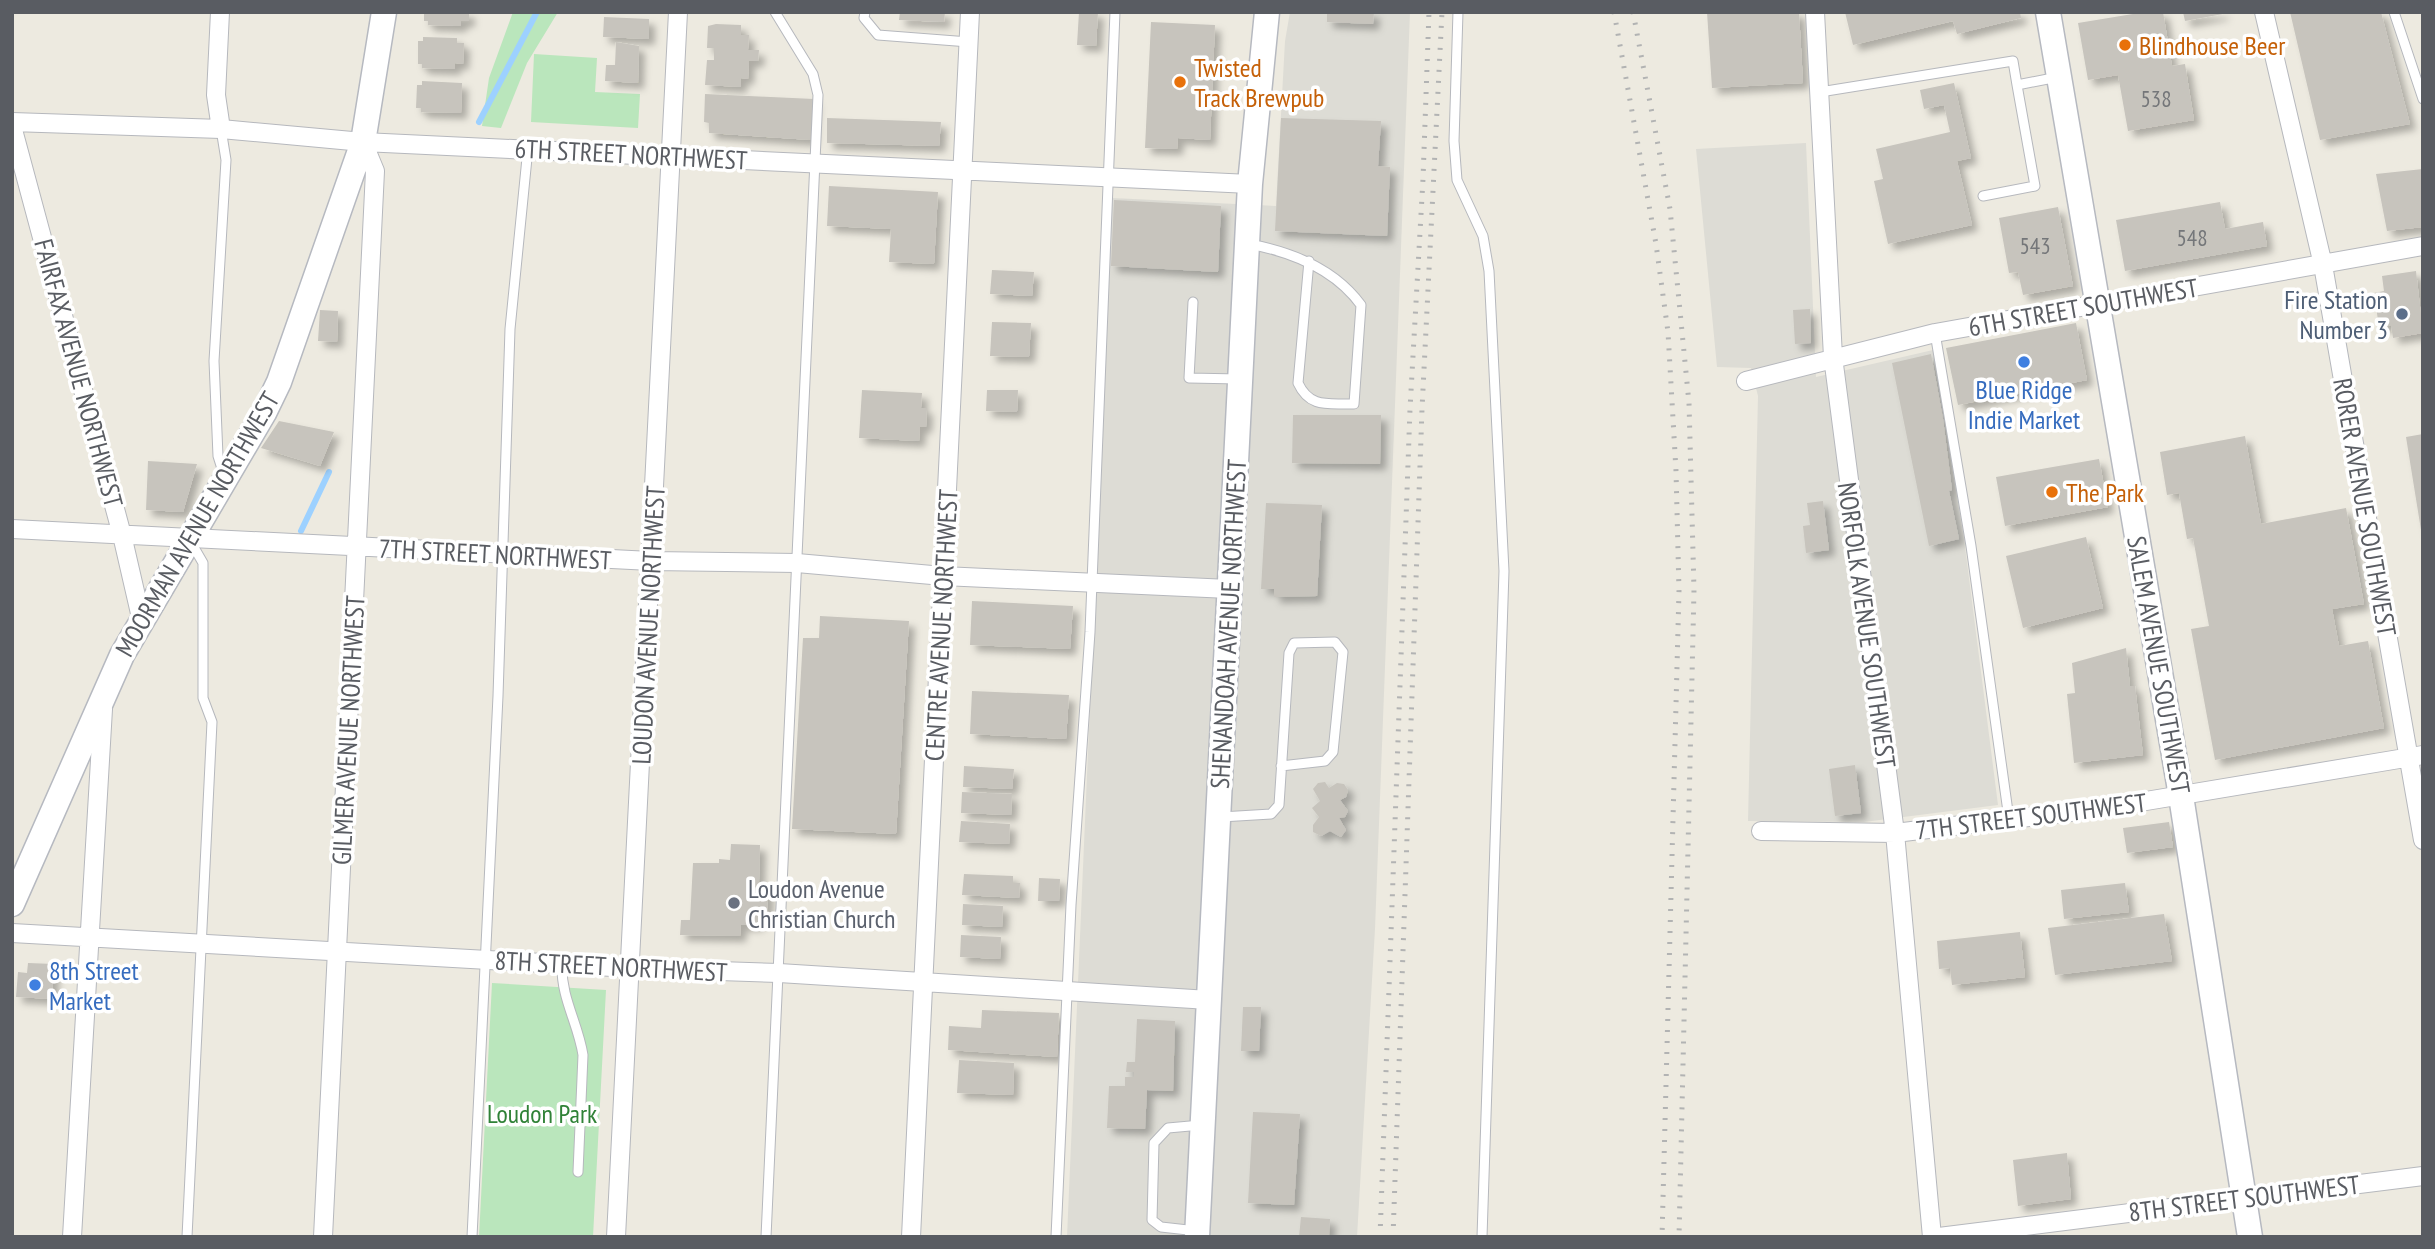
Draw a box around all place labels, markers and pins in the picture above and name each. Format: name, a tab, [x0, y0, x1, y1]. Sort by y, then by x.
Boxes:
place label: Blindhouse Beer	[2139, 29, 2285, 62]
marker: Blindhouse Beer	[2117, 37, 2133, 53]
place label: Twisted Track Brewpub	[1194, 51, 1324, 114]
marker: Twisted Track Brewpub	[1172, 74, 1188, 90]
place label: Fire Station Number 3	[2284, 283, 2388, 346]
marker: Fire Station Number 3	[2394, 306, 2410, 322]
marker: Blue Ridge Indie Market	[2016, 354, 2032, 370]
place label: Blue Ridge Indie Market	[1968, 373, 2080, 436]
place label: The Park	[2066, 476, 2144, 509]
marker: The Park	[2044, 484, 2060, 500]
place label: Loudon Avenue Christian Church	[748, 872, 895, 935]
marker: Loudon Avenue Christian Church	[726, 895, 742, 911]
place label: 8th Street Market	[49, 954, 139, 1017]
marker: 8th Street Market	[27, 977, 43, 993]

